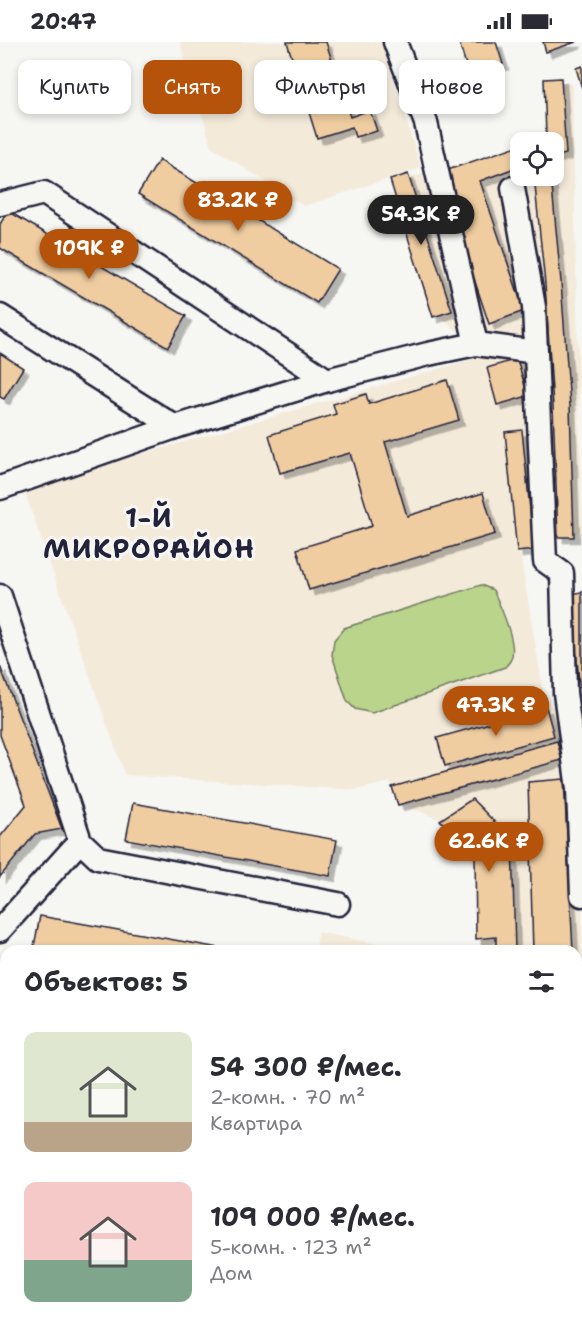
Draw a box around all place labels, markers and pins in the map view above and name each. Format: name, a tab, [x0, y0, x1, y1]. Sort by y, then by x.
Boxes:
pin: 83.2K ₽	[183, 181, 293, 232]
pin: 54.3K ₽	[366, 195, 476, 246]
pin: 109K ₽	[40, 229, 138, 280]
pin: 47.3K ₽	[441, 686, 551, 737]
pin: 62.6K ₽	[434, 822, 544, 873]

